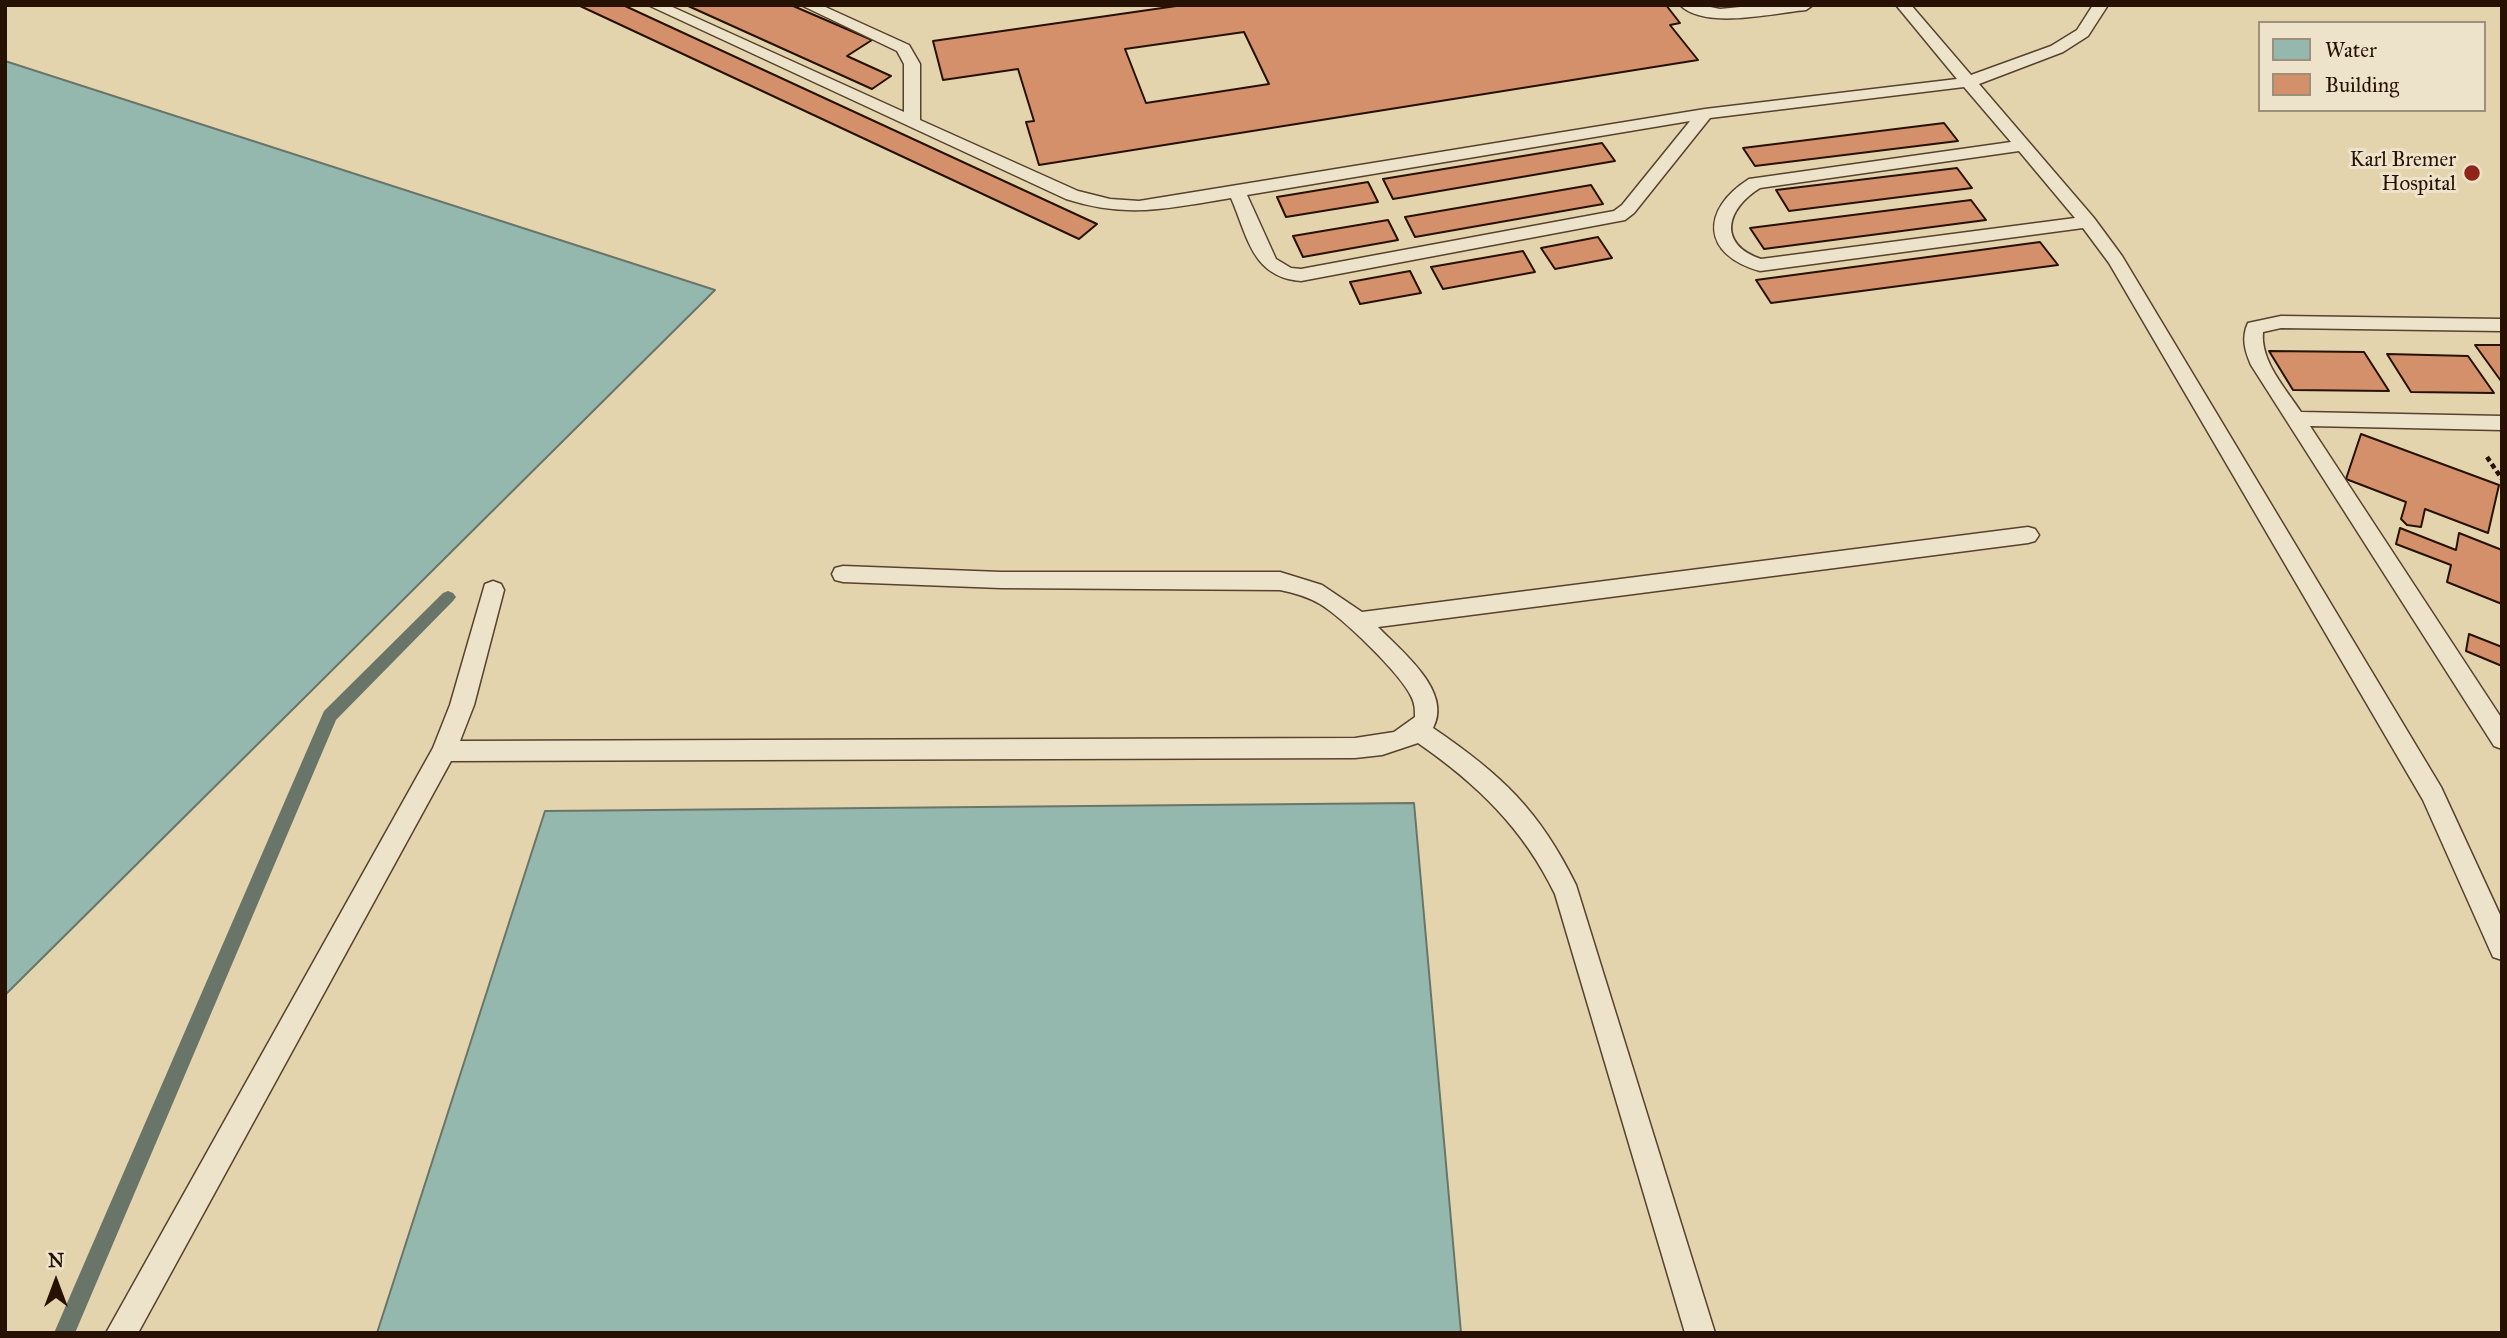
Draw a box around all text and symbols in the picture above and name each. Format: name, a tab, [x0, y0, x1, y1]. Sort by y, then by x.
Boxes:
legend	[2258, 21, 2486, 112]
text: Water	[2325, 37, 2377, 63]
text: Building	[2325, 72, 2399, 98]
place label: Karl Bremer Hospital	[2350, 148, 2456, 198]
marker: Karl Bremer Hospital	[2462, 163, 2482, 183]
north arrow	[21, 1247, 91, 1317]
text: N	[48, 1249, 64, 1272]

